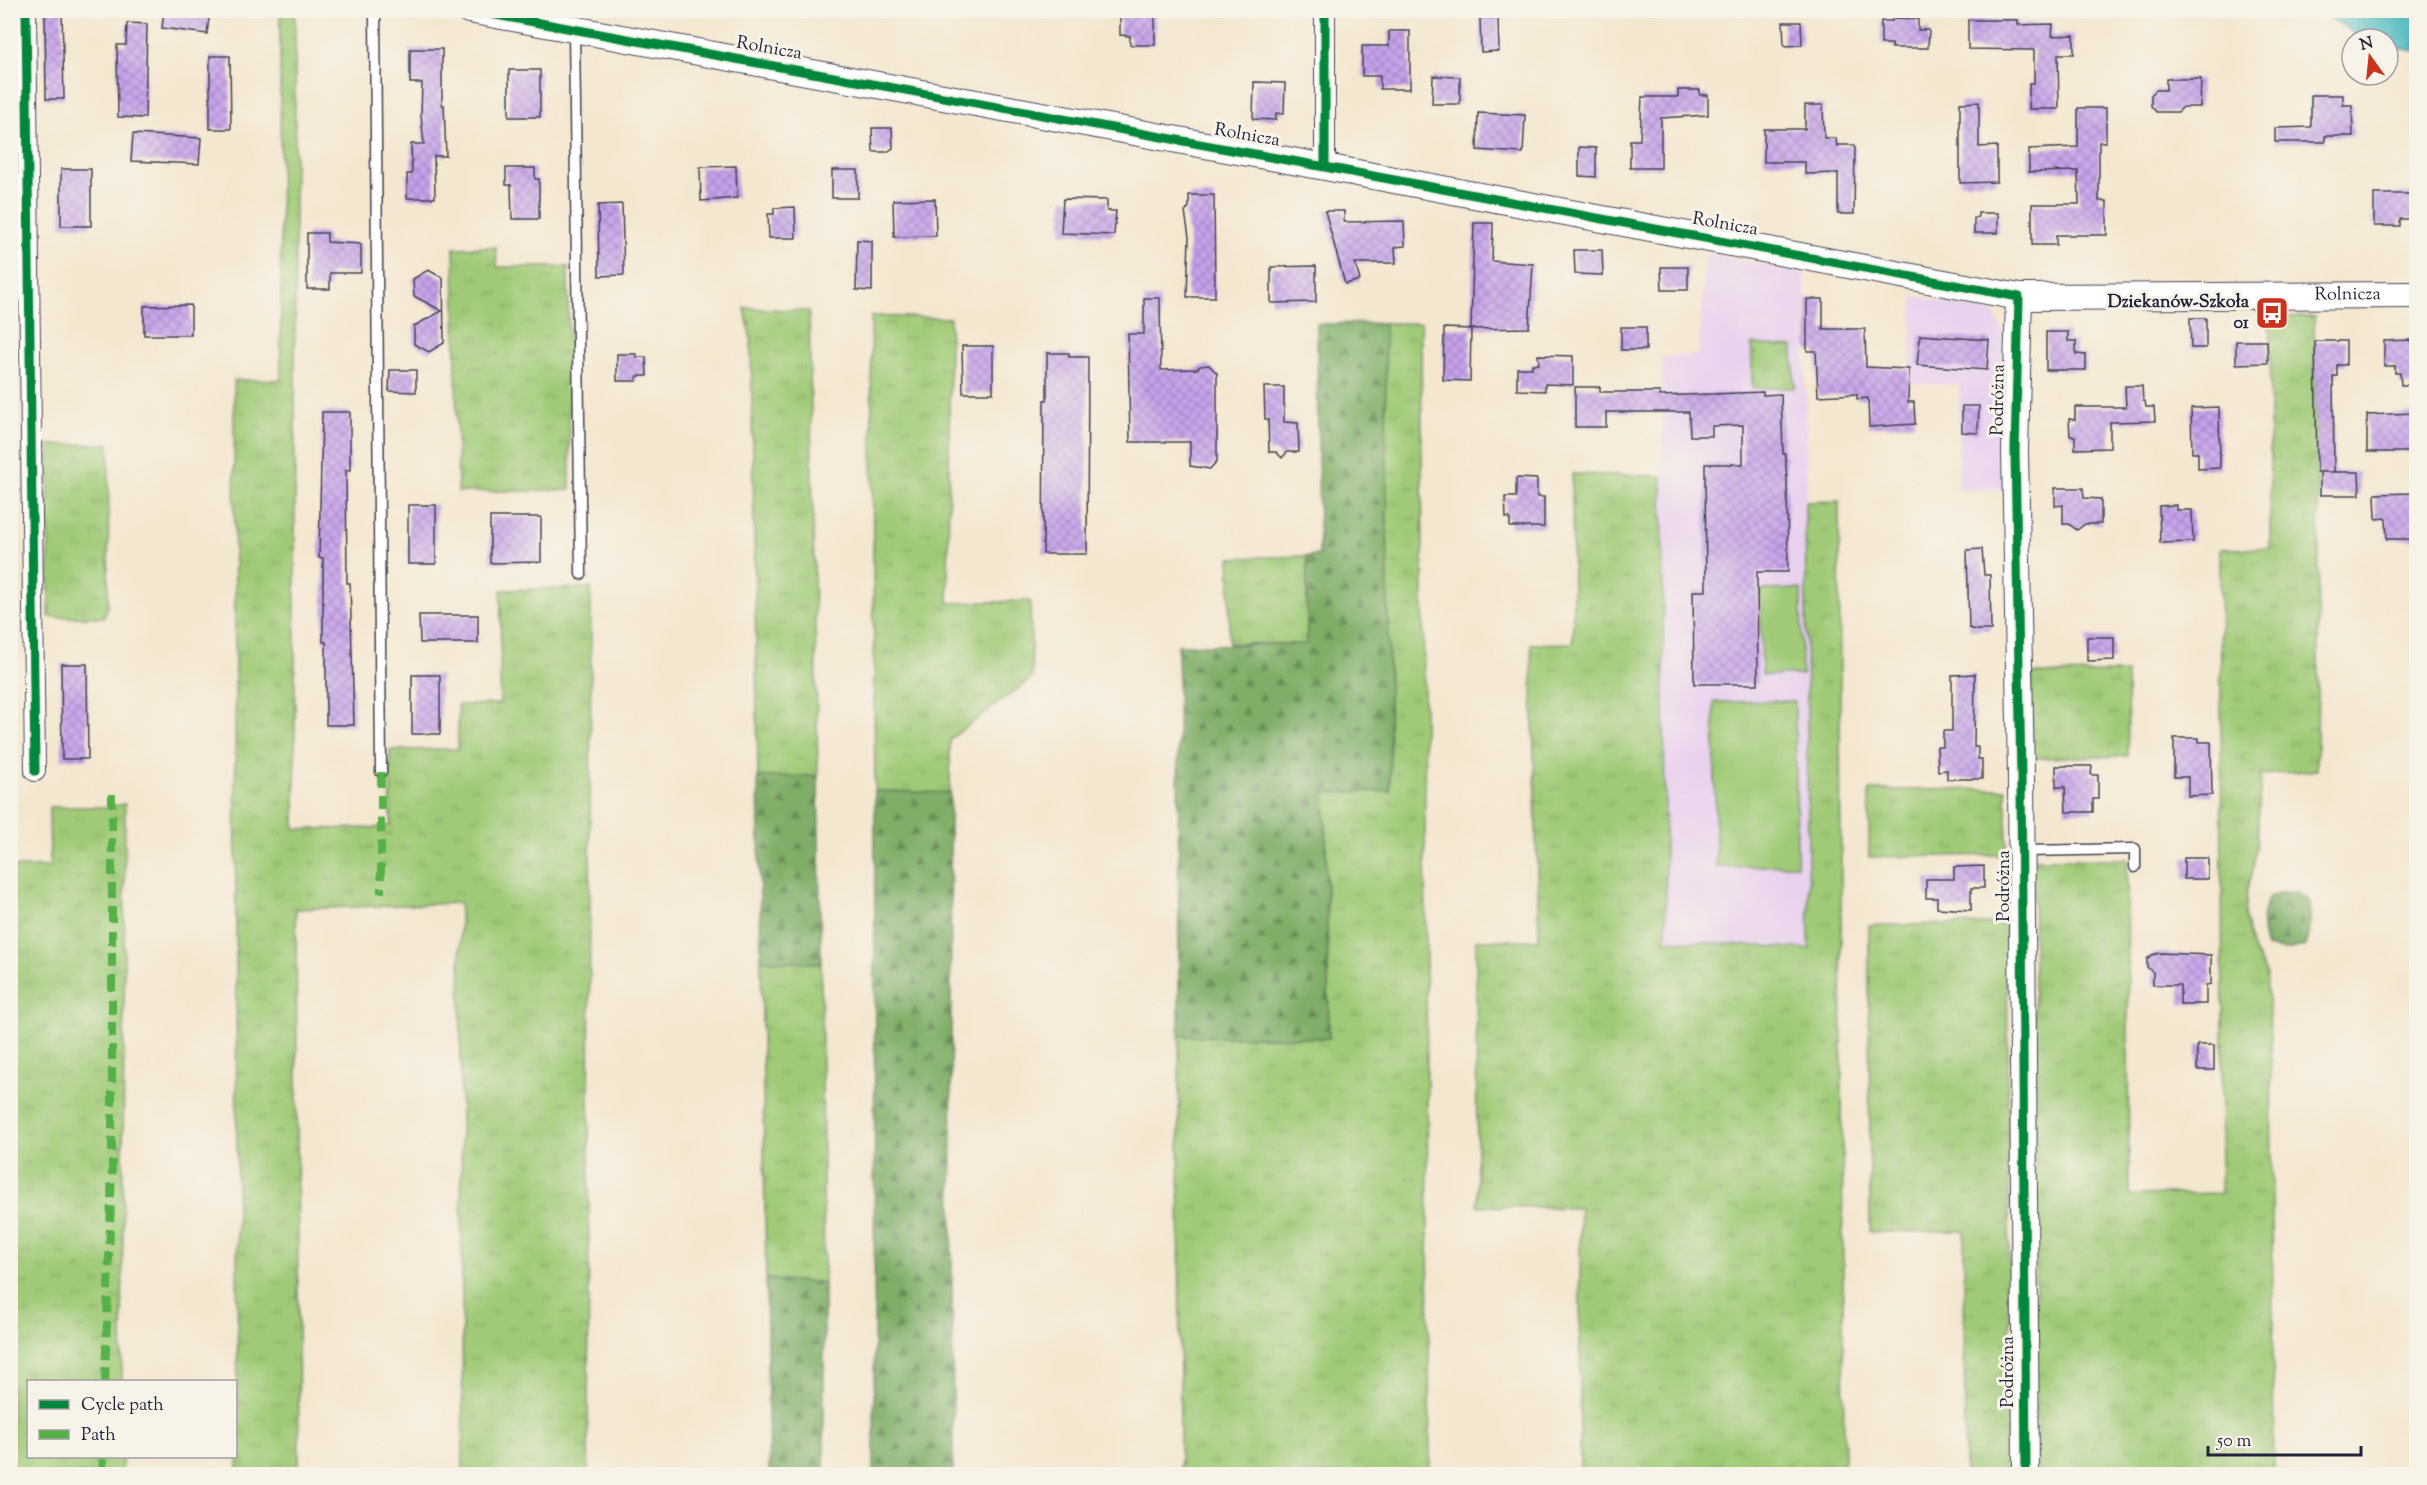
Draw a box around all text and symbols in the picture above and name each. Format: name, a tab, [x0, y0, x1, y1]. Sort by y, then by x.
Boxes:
north arrow	[2340, 27, 2400, 87]
street label: Rolnicza	[734, 30, 804, 68]
text: N	[2358, 32, 2376, 58]
street label: Rolnicza	[1212, 117, 1282, 155]
street label: Rolnicza	[1690, 206, 1760, 244]
street label: Rolnicza	[2315, 282, 2381, 309]
place label: Dziekanów-Szkoła 01	[2108, 290, 2250, 337]
bus stop icon: Dziekanów-Szkoła 01	[2254, 295, 2290, 331]
street label: Podróżna	[1985, 364, 2013, 436]
street label: Podróżna	[1992, 850, 2018, 922]
street label: Podróżna	[1996, 1336, 2022, 1408]
legend	[27, 1380, 237, 1458]
text: Cycle path	[81, 1393, 164, 1419]
scale bar	[2208, 1419, 2361, 1457]
text: Path	[81, 1423, 116, 1449]
text: 50 m	[2216, 1429, 2252, 1455]

